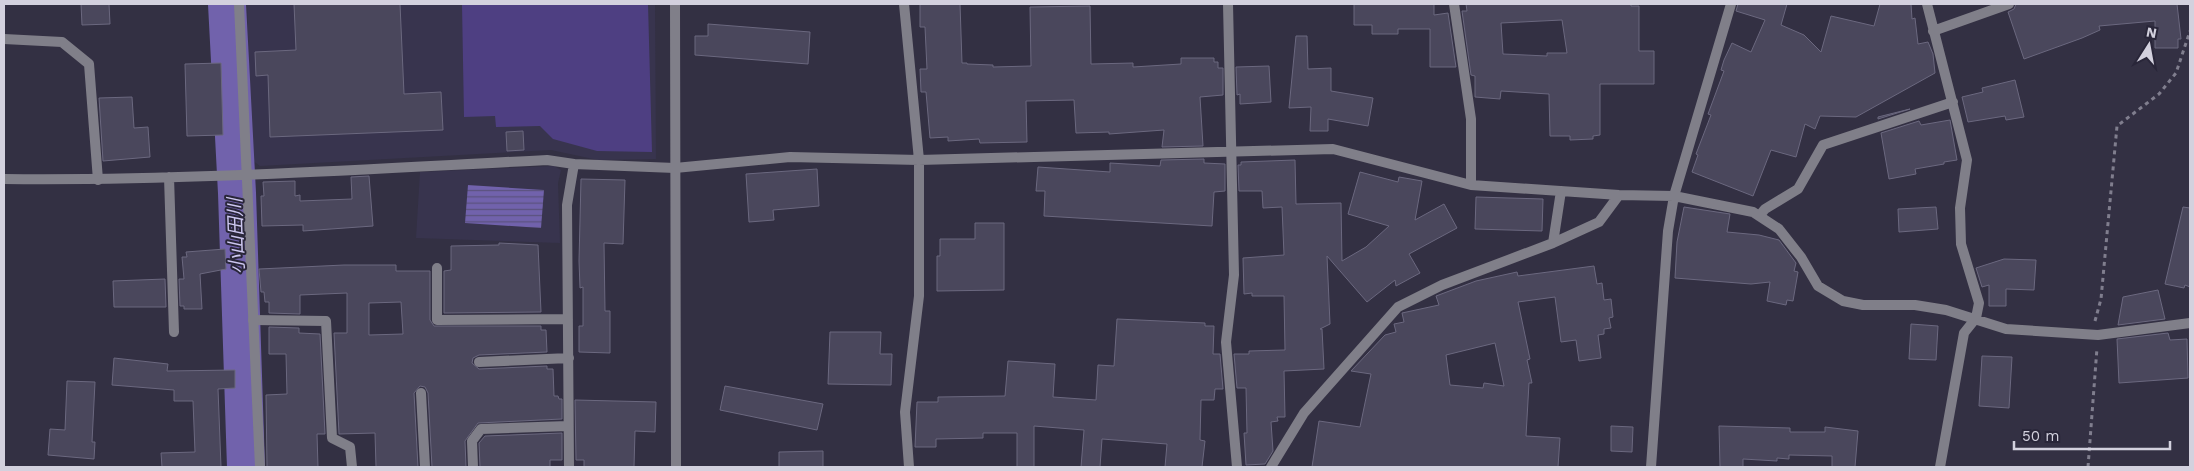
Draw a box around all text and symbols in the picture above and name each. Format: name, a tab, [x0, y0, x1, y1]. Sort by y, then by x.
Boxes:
north arrow	[2124, 20, 2174, 70]
text: N	[2145, 23, 2158, 41]
water label: 小山田川	[223, 196, 249, 274]
scale bar	[2014, 418, 2170, 450]
text: 50 m	[2022, 427, 2059, 445]

